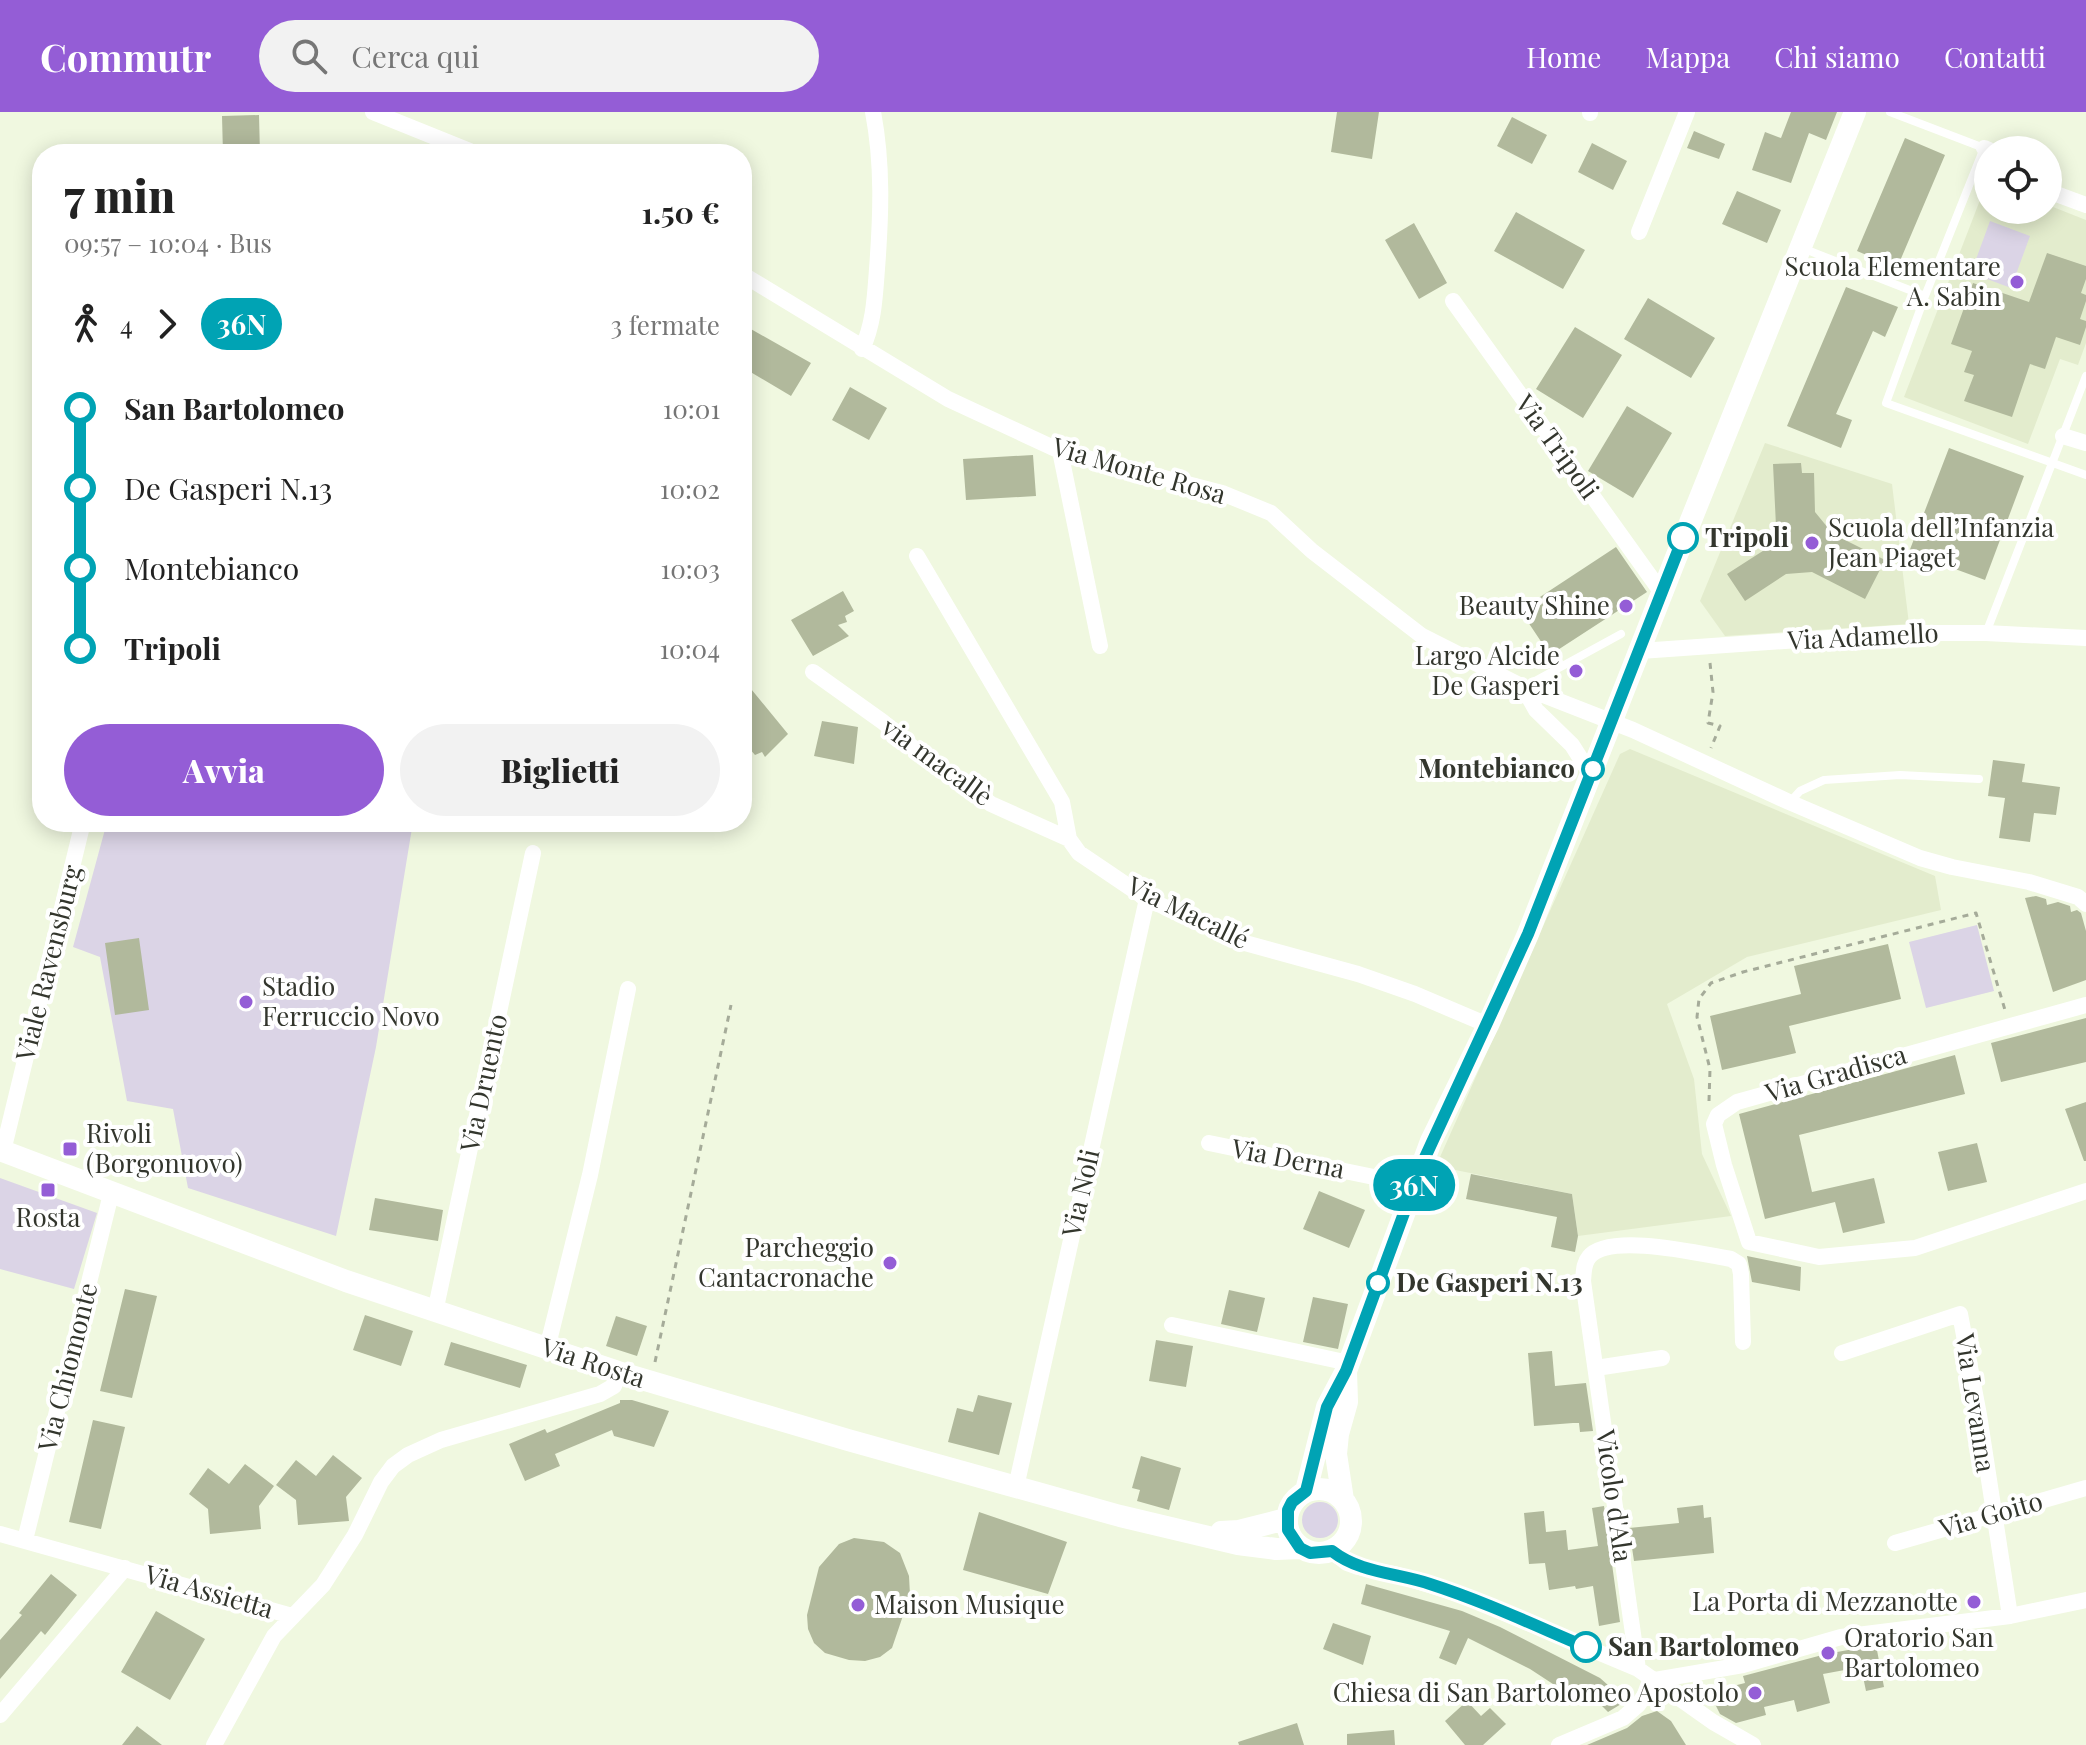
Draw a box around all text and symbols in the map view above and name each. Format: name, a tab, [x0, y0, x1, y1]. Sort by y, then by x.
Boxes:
search box	[259, 20, 819, 92]
text: Commutr	[40, 31, 211, 82]
icon: search	[287, 34, 331, 78]
text: Cerca qui	[351, 36, 480, 76]
text: Home	[1526, 38, 1601, 75]
text: Mappa	[1645, 38, 1730, 75]
text: Chi siamo	[1774, 38, 1900, 75]
text: Contatti	[1944, 38, 2046, 75]
map controls	[1974, 136, 2062, 224]
button: locate	[1974, 136, 2062, 224]
text: 7 min	[64, 165, 175, 224]
text: 1.50 €	[642, 192, 720, 232]
text: 09:57 – 10:04 · Bus	[64, 225, 272, 260]
place label: Scuola Elementare A. Sabin	[1784, 248, 2001, 313]
marker: Scuola Elementare A. Sabin	[2008, 273, 2026, 291]
icon: walk	[64, 302, 108, 346]
icon: forward	[145, 302, 189, 346]
text: 36N	[217, 305, 266, 342]
text: 4	[120, 307, 133, 342]
text: 3 fermate	[610, 307, 720, 342]
street label: Via Tripoli	[1508, 386, 1608, 506]
text: San Bartolomeo	[124, 388, 344, 428]
text: 10:01	[663, 391, 720, 426]
street label: Via Monte Rosa	[1048, 428, 1230, 511]
text: De Gasperi N.13	[124, 468, 332, 508]
text: 10:02	[660, 471, 720, 506]
place label: Scuola dell’Infanzia Jean Piaget	[1827, 509, 2054, 574]
place label: Tripoli	[1705, 519, 1789, 554]
marker: Tripoli	[1668, 523, 1698, 553]
marker: Scuola dell’Infanzia Jean Piaget	[1803, 534, 1821, 552]
text: Montebianco	[124, 548, 299, 588]
text: 10:03	[661, 551, 720, 586]
place label: Beauty Shine	[1459, 587, 1610, 622]
marker: Beauty Shine	[1617, 597, 1635, 615]
street label: Via Adamello	[1786, 614, 1939, 657]
text: Tripoli	[124, 628, 221, 668]
text: 10:04	[659, 631, 720, 666]
place label: Largo Alcide De Gasperi	[1415, 637, 1560, 702]
marker: Largo Alcide De Gasperi	[1567, 662, 1585, 680]
street label: via macallè	[875, 708, 1000, 813]
button: Avvia	[64, 724, 384, 816]
button: Biglietti	[400, 724, 720, 816]
place label: Montebianco	[1418, 750, 1575, 785]
marker: Montebianco	[1582, 758, 1604, 780]
street label: Viale Ravensburg	[6, 861, 89, 1065]
street label: Via Macallé	[1121, 867, 1255, 956]
place label: Stadio Ferruccio Novo	[262, 968, 440, 1033]
marker: Stadio Ferruccio Novo	[237, 993, 255, 1011]
street label: Via Druento	[451, 1011, 514, 1156]
street label: Via Gradisca	[1760, 1036, 1910, 1110]
place label: Rivoli (Borgonuovo)	[86, 1115, 243, 1180]
street label: Via Derna	[1228, 1129, 1348, 1186]
marker: Rivoli (Borgonuovo)	[61, 1140, 79, 1158]
street label: Via Noli	[1052, 1145, 1107, 1241]
line badge: 36N	[1368, 1159, 1460, 1211]
text: 36N	[1389, 1166, 1439, 1203]
marker: Rosta	[39, 1181, 57, 1199]
place label: Rosta	[16, 1199, 80, 1234]
place label: Parcheggio Cantacronache	[698, 1229, 874, 1294]
marker: Parcheggio Cantacronache	[881, 1254, 899, 1272]
place label: De Gasperi N.13	[1396, 1264, 1583, 1299]
marker: De Gasperi N.13	[1367, 1272, 1389, 1294]
street label: Via Chiomonte	[28, 1279, 104, 1456]
street label: Via Rosta	[536, 1328, 650, 1395]
street label: Via Levanna	[1948, 1330, 2005, 1475]
street label: Vicolo d'Ala	[1589, 1426, 1642, 1564]
street label: Via Goito	[1934, 1482, 2046, 1545]
street label: Via Assietta	[140, 1555, 278, 1626]
place label: La Porta di Mezzanotte	[1692, 1583, 1958, 1618]
place label: Maison Musique	[874, 1586, 1065, 1621]
marker: La Porta di Mezzanotte	[1965, 1593, 1983, 1611]
marker: Maison Musique	[849, 1596, 867, 1614]
place label: Oratorio San Bartolomeo	[1844, 1619, 1994, 1684]
place label: San Bartolomeo	[1608, 1628, 1799, 1663]
marker: San Bartolomeo	[1571, 1632, 1601, 1662]
marker: Oratorio San Bartolomeo	[1819, 1644, 1837, 1662]
place label: Chiesa di San Bartolomeo Apostolo	[1333, 1674, 1739, 1709]
marker: Chiesa di San Bartolomeo Apostolo	[1746, 1684, 1764, 1702]

